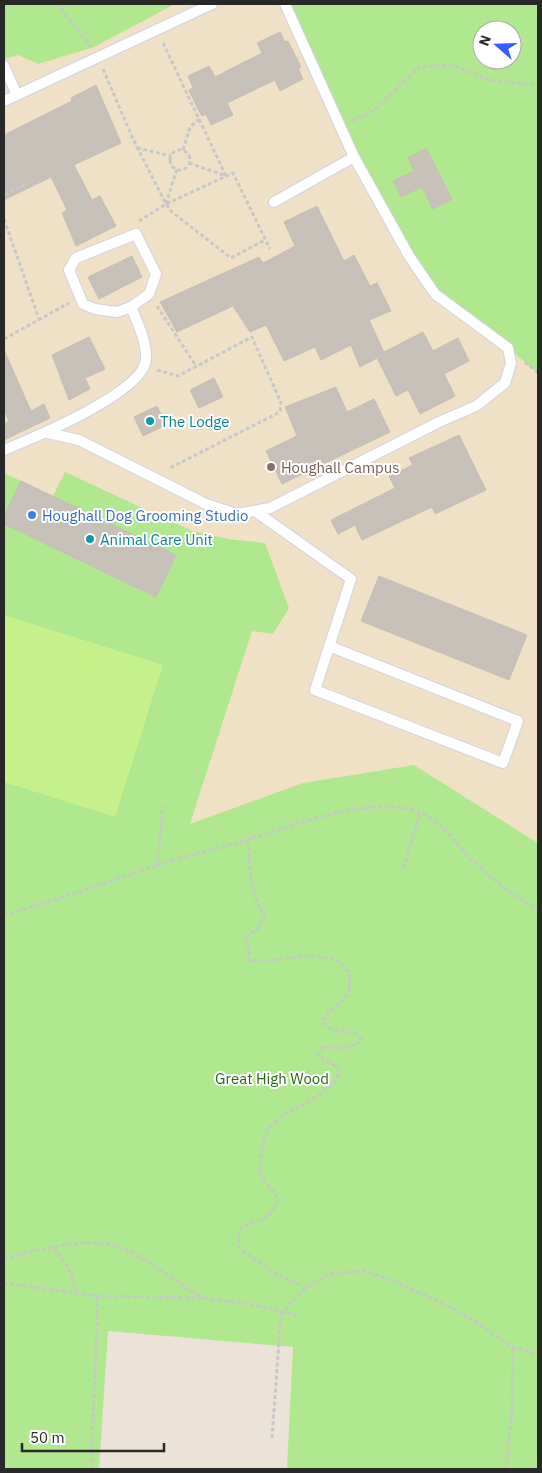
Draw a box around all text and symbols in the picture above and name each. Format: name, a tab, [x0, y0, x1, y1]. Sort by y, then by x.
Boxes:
north arrow	[472, 20, 522, 70]
text: N	[475, 33, 495, 48]
place label: The Lodge	[160, 412, 229, 431]
marker: The Lodge	[144, 415, 156, 427]
place label: Houghall Campus	[281, 458, 400, 477]
marker: Houghall Campus	[265, 461, 277, 473]
place label: Houghall Dog Grooming Studio	[42, 506, 248, 525]
marker: Houghall Dog Grooming Studio	[26, 509, 38, 521]
place label: Animal Care Unit	[100, 530, 213, 549]
marker: Animal Care Unit	[84, 533, 96, 545]
park label: Great High Wood	[215, 1069, 329, 1088]
scale bar	[22, 1420, 165, 1452]
text: 50 m	[30, 1428, 65, 1447]

